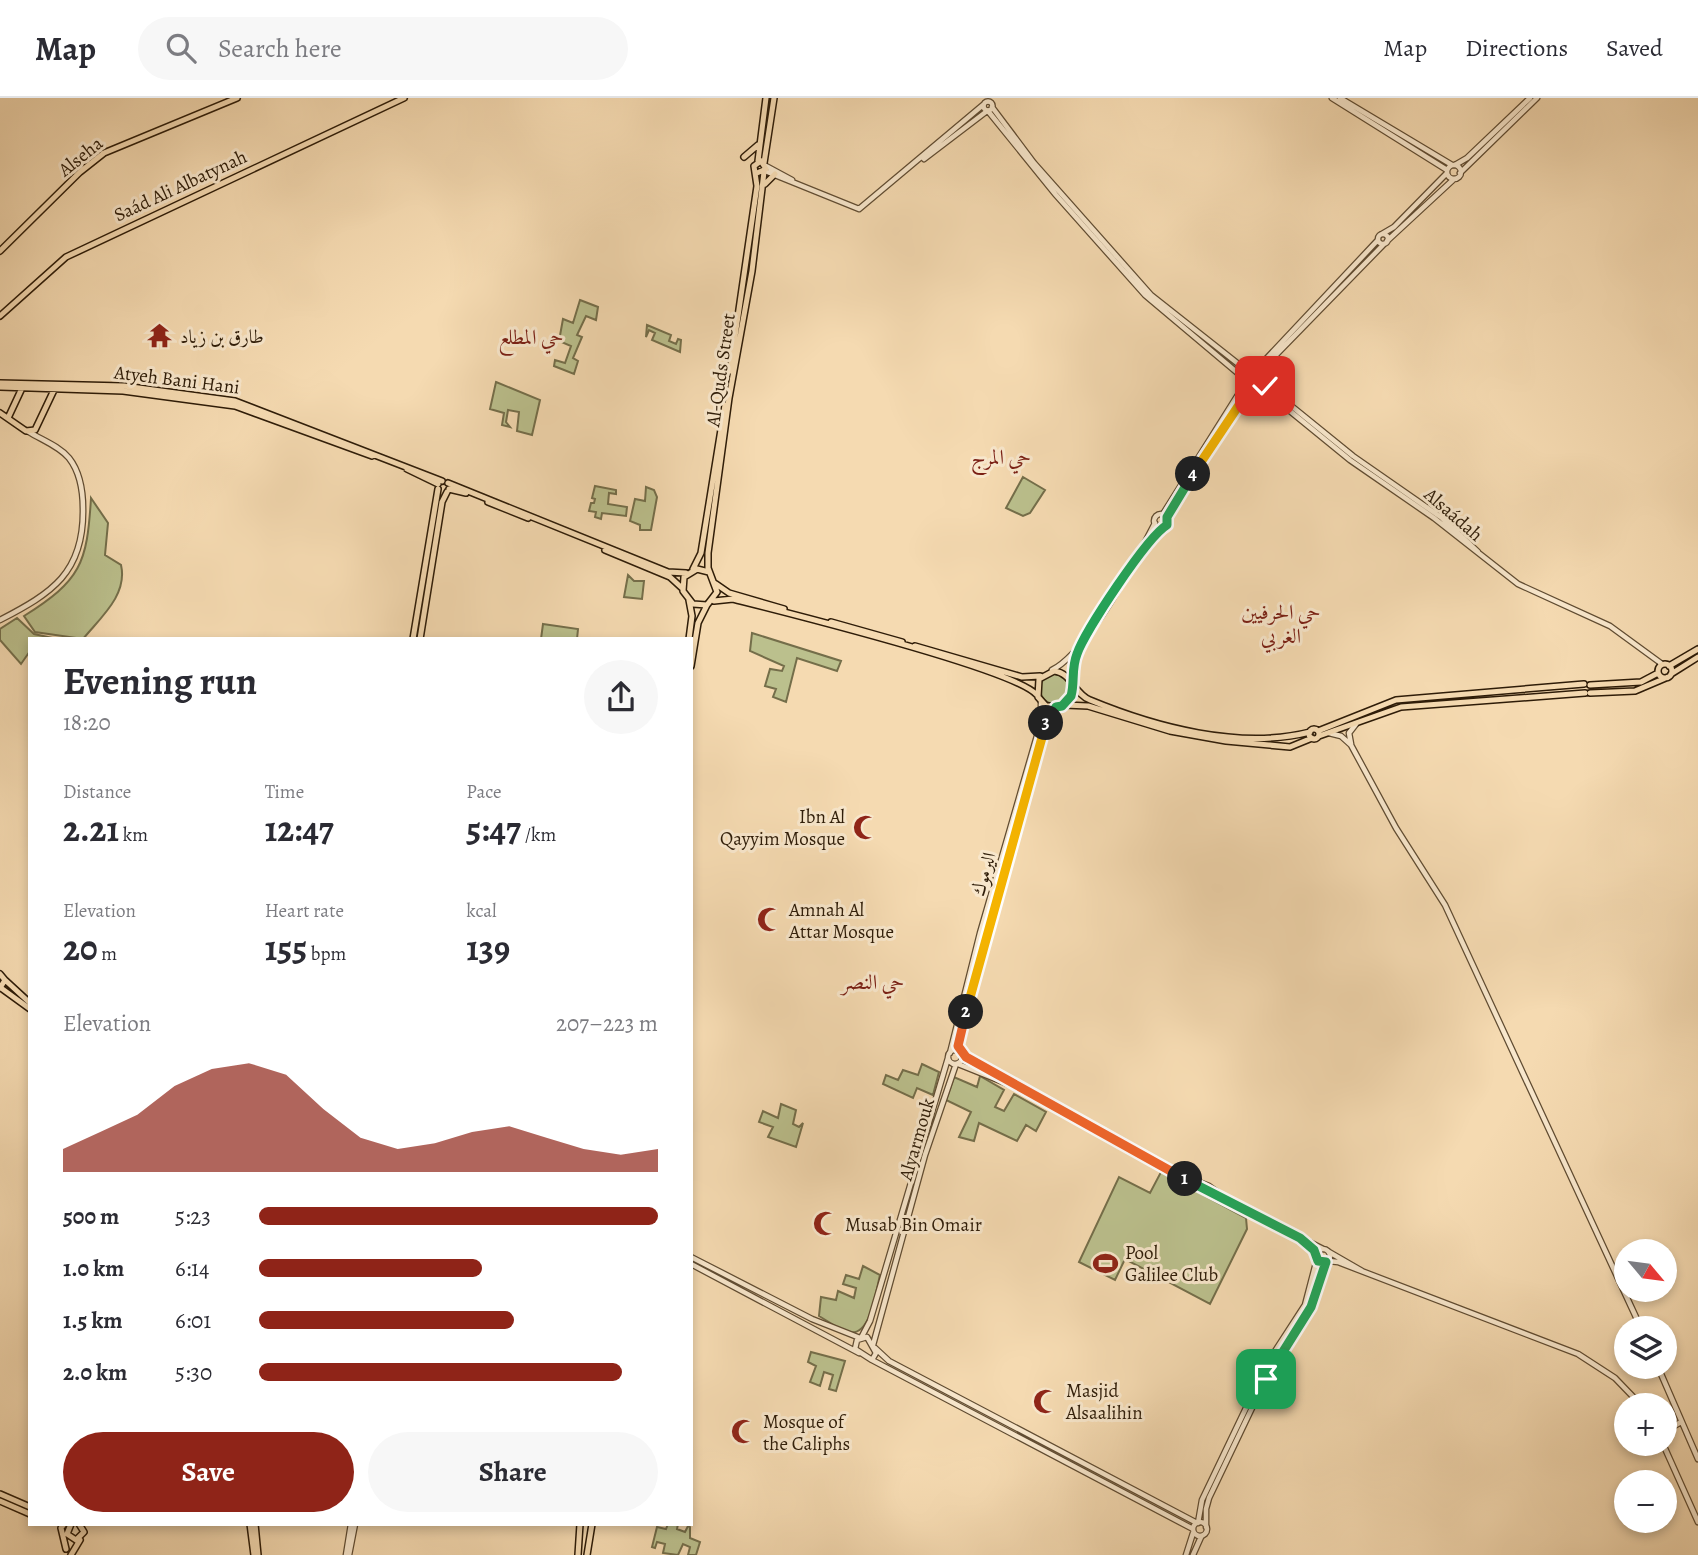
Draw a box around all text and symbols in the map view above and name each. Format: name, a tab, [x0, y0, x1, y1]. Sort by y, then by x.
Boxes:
search box	[138, 17, 628, 80]
text: Map	[35, 26, 96, 71]
icon: search	[162, 29, 200, 67]
text: Search here	[218, 31, 342, 66]
text: Map	[1383, 32, 1427, 64]
text: Directions	[1465, 32, 1568, 64]
text: Saved	[1606, 32, 1663, 64]
street label: Alseha	[52, 131, 109, 183]
street label: Saád Ali Albatynah	[110, 144, 251, 228]
street label: Al-Quds Street	[700, 312, 742, 430]
temple icon: طارق بن زياد	[146, 322, 174, 350]
district label: حي المطلع	[498, 323, 564, 356]
place label: طارق بن زياد	[180, 324, 264, 350]
pin	[1235, 356, 1295, 416]
street label: Atyeh Bani Hani	[112, 359, 241, 401]
icon: check	[1246, 367, 1284, 405]
district label: حي المرج	[971, 443, 1031, 476]
pin: 4	[1176, 456, 1210, 492]
text: 4	[1188, 460, 1197, 486]
street label: Alsaádah	[1418, 481, 1488, 547]
district label: حي الحرفيين الغربي	[1241, 598, 1321, 653]
text: Evening run	[63, 655, 257, 707]
button: share	[584, 660, 658, 734]
pin: 3	[1028, 706, 1064, 740]
text: 18:20	[63, 707, 111, 738]
text: 3	[1041, 709, 1050, 735]
text: Distance	[63, 779, 131, 805]
text: Time	[265, 779, 304, 805]
text: Pace	[466, 779, 502, 805]
place label: Ibn Al Qayyim Mosque	[720, 804, 845, 852]
text: 2.21	[63, 805, 119, 853]
text: 12:47	[265, 805, 334, 853]
text: 5:47	[466, 805, 521, 853]
mosque icon: Ibn Al Qayyim Mosque	[851, 813, 879, 841]
text: km	[119, 822, 148, 848]
text: /km	[521, 822, 556, 848]
street label: اليرموك	[965, 849, 1003, 899]
place label: Amnah Al Attar Mosque	[788, 897, 894, 945]
text: Elevation	[63, 898, 136, 924]
text: Heart rate	[265, 898, 344, 924]
text: kcal	[466, 898, 497, 924]
mosque icon: Amnah Al Attar Mosque	[755, 906, 783, 934]
text: 20	[63, 924, 98, 972]
text: 155	[265, 924, 307, 972]
text: 139	[466, 924, 510, 972]
text: m	[98, 941, 117, 967]
text: bpm	[307, 941, 346, 967]
district label: حي النصر	[840, 968, 904, 999]
pin: 2	[948, 995, 984, 1030]
text: 2	[961, 998, 970, 1024]
text: Elevation	[63, 1008, 151, 1039]
text: 207–223 m	[556, 1008, 658, 1039]
street label: Alyarmouk	[893, 1094, 941, 1185]
pin: 1	[1168, 1162, 1202, 1196]
text: 1	[1181, 1165, 1188, 1191]
text: 500 m	[63, 1201, 119, 1232]
text: 5:23	[175, 1201, 211, 1232]
mosque icon: Musab Bin Omair	[811, 1210, 839, 1238]
place label: Musab Bin Omair	[845, 1212, 982, 1238]
north arrow	[1614, 1239, 1676, 1302]
map controls	[1614, 1239, 1677, 1533]
place label: Pool Galilee Club	[1125, 1240, 1218, 1288]
sports icon: Pool Galilee Club	[1091, 1249, 1119, 1277]
text: 1.0 km	[63, 1253, 124, 1284]
text: 6:14	[175, 1253, 209, 1284]
text: 1.5 km	[63, 1305, 123, 1336]
text: 6:01	[175, 1305, 211, 1336]
button: layers	[1614, 1316, 1677, 1379]
pin	[1236, 1349, 1296, 1409]
text: 2.0 km	[63, 1357, 127, 1388]
text: 5:30	[175, 1357, 212, 1388]
icon: arrive	[1247, 1360, 1285, 1398]
place label: Masjid Alsaalihin	[1065, 1378, 1143, 1426]
mosque icon: Masjid Alsaalihin	[1032, 1387, 1060, 1415]
button: +	[1614, 1393, 1677, 1456]
place label: Mosque of the Caliphs	[763, 1409, 850, 1457]
mosque icon: Mosque of the Caliphs	[729, 1418, 757, 1446]
button: Save	[63, 1432, 354, 1512]
button: Share	[368, 1432, 658, 1512]
button: −	[1614, 1470, 1677, 1533]

